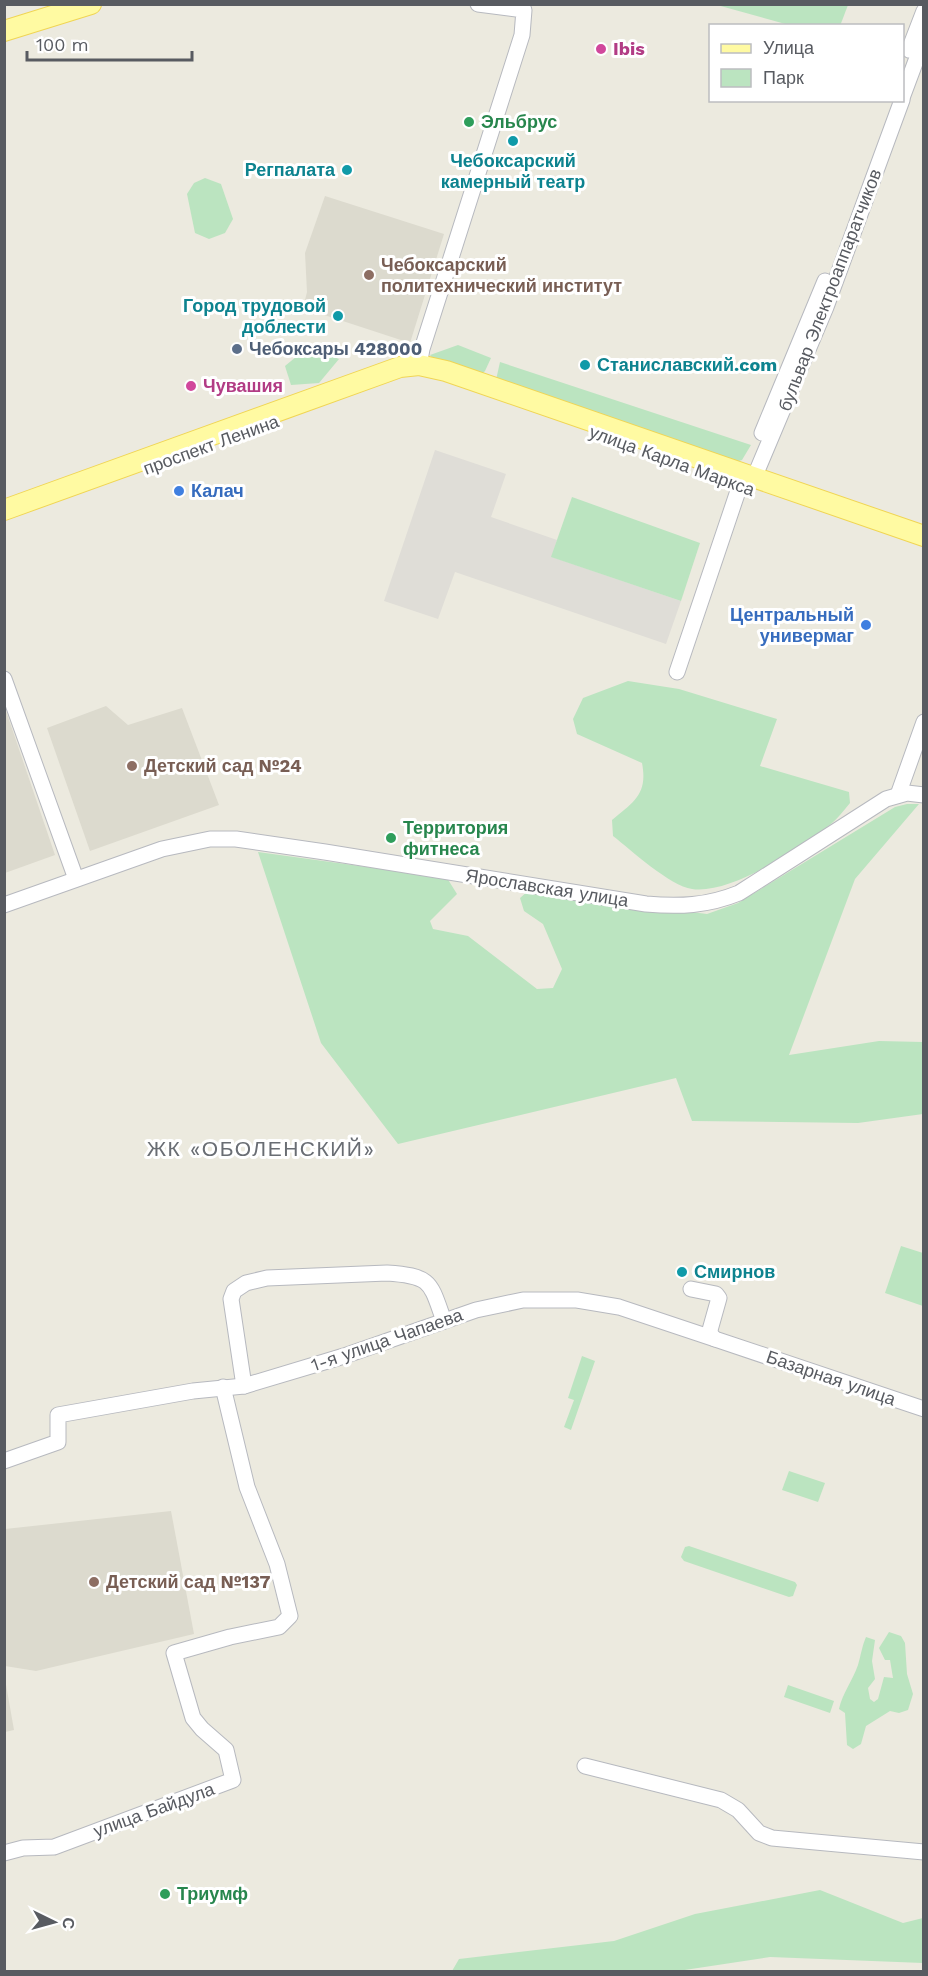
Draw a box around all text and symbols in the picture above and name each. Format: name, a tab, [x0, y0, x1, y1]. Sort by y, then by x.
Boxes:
scale bar	[27, 24, 192, 62]
legend	[709, 24, 904, 102]
text: 100 m	[36, 34, 89, 55]
text: Улица	[763, 37, 815, 58]
place label: Ibis	[613, 38, 645, 59]
marker: Ibis	[594, 42, 608, 56]
text: Парк	[763, 67, 804, 88]
place label: Эльбрус	[481, 111, 557, 132]
marker: Эльбрус	[462, 115, 476, 129]
marker: Чебоксарский камерный театр	[506, 134, 520, 148]
place label: Чебоксарский камерный театр	[441, 150, 585, 192]
place label: Регпалата	[245, 159, 336, 180]
marker: Регпалата	[340, 163, 354, 177]
street label: бульвар Электроаппаратчиков	[774, 166, 885, 414]
place label: Чебоксарский политехнический институт	[381, 254, 622, 296]
marker: Чебоксарский политехнический институт	[362, 268, 376, 282]
place label: Город трудовой доблести	[183, 295, 326, 337]
marker: Город трудовой доблести	[331, 309, 345, 323]
place label: Чебоксары 428000	[249, 338, 422, 359]
marker: Чебоксары 428000	[230, 342, 244, 356]
place label: Станиславский.com	[597, 354, 777, 375]
marker: Станиславский.com	[578, 358, 592, 372]
place label: Чувашия	[203, 375, 283, 396]
marker: Чувашия	[184, 379, 198, 393]
street label: проспект Ленина	[140, 410, 282, 479]
street label: улица Карла Маркса	[587, 421, 759, 501]
place label: Калач	[191, 480, 244, 501]
marker: Калач	[172, 484, 186, 498]
place label: Центральный универмаг	[730, 604, 854, 646]
marker: Центральный универмаг	[859, 618, 873, 632]
place label: Детский сад №24	[144, 755, 302, 776]
marker: Детский сад №24	[125, 759, 139, 773]
place label: Территория фитнеса	[403, 817, 508, 859]
marker: Территория фитнеса	[384, 831, 398, 845]
street label: Ярославская улица	[464, 864, 631, 911]
district label: ЖК «ОБОЛЕНСКИЙ»	[147, 1136, 375, 1161]
place label: Смирнов	[694, 1261, 775, 1282]
marker: Смирнов	[675, 1265, 689, 1279]
street label: 1-я улица Чапаева	[308, 1303, 466, 1375]
street label: Базарная улица	[764, 1346, 899, 1410]
place label: Детский сад №137	[106, 1571, 270, 1592]
marker: Детский сад №137	[87, 1575, 101, 1589]
street label: улица Байдула	[91, 1778, 218, 1841]
place label: Триумф	[177, 1883, 248, 1904]
marker: Триумф	[158, 1887, 172, 1901]
north arrow	[24, 1892, 84, 1952]
text: С	[58, 1917, 78, 1930]

